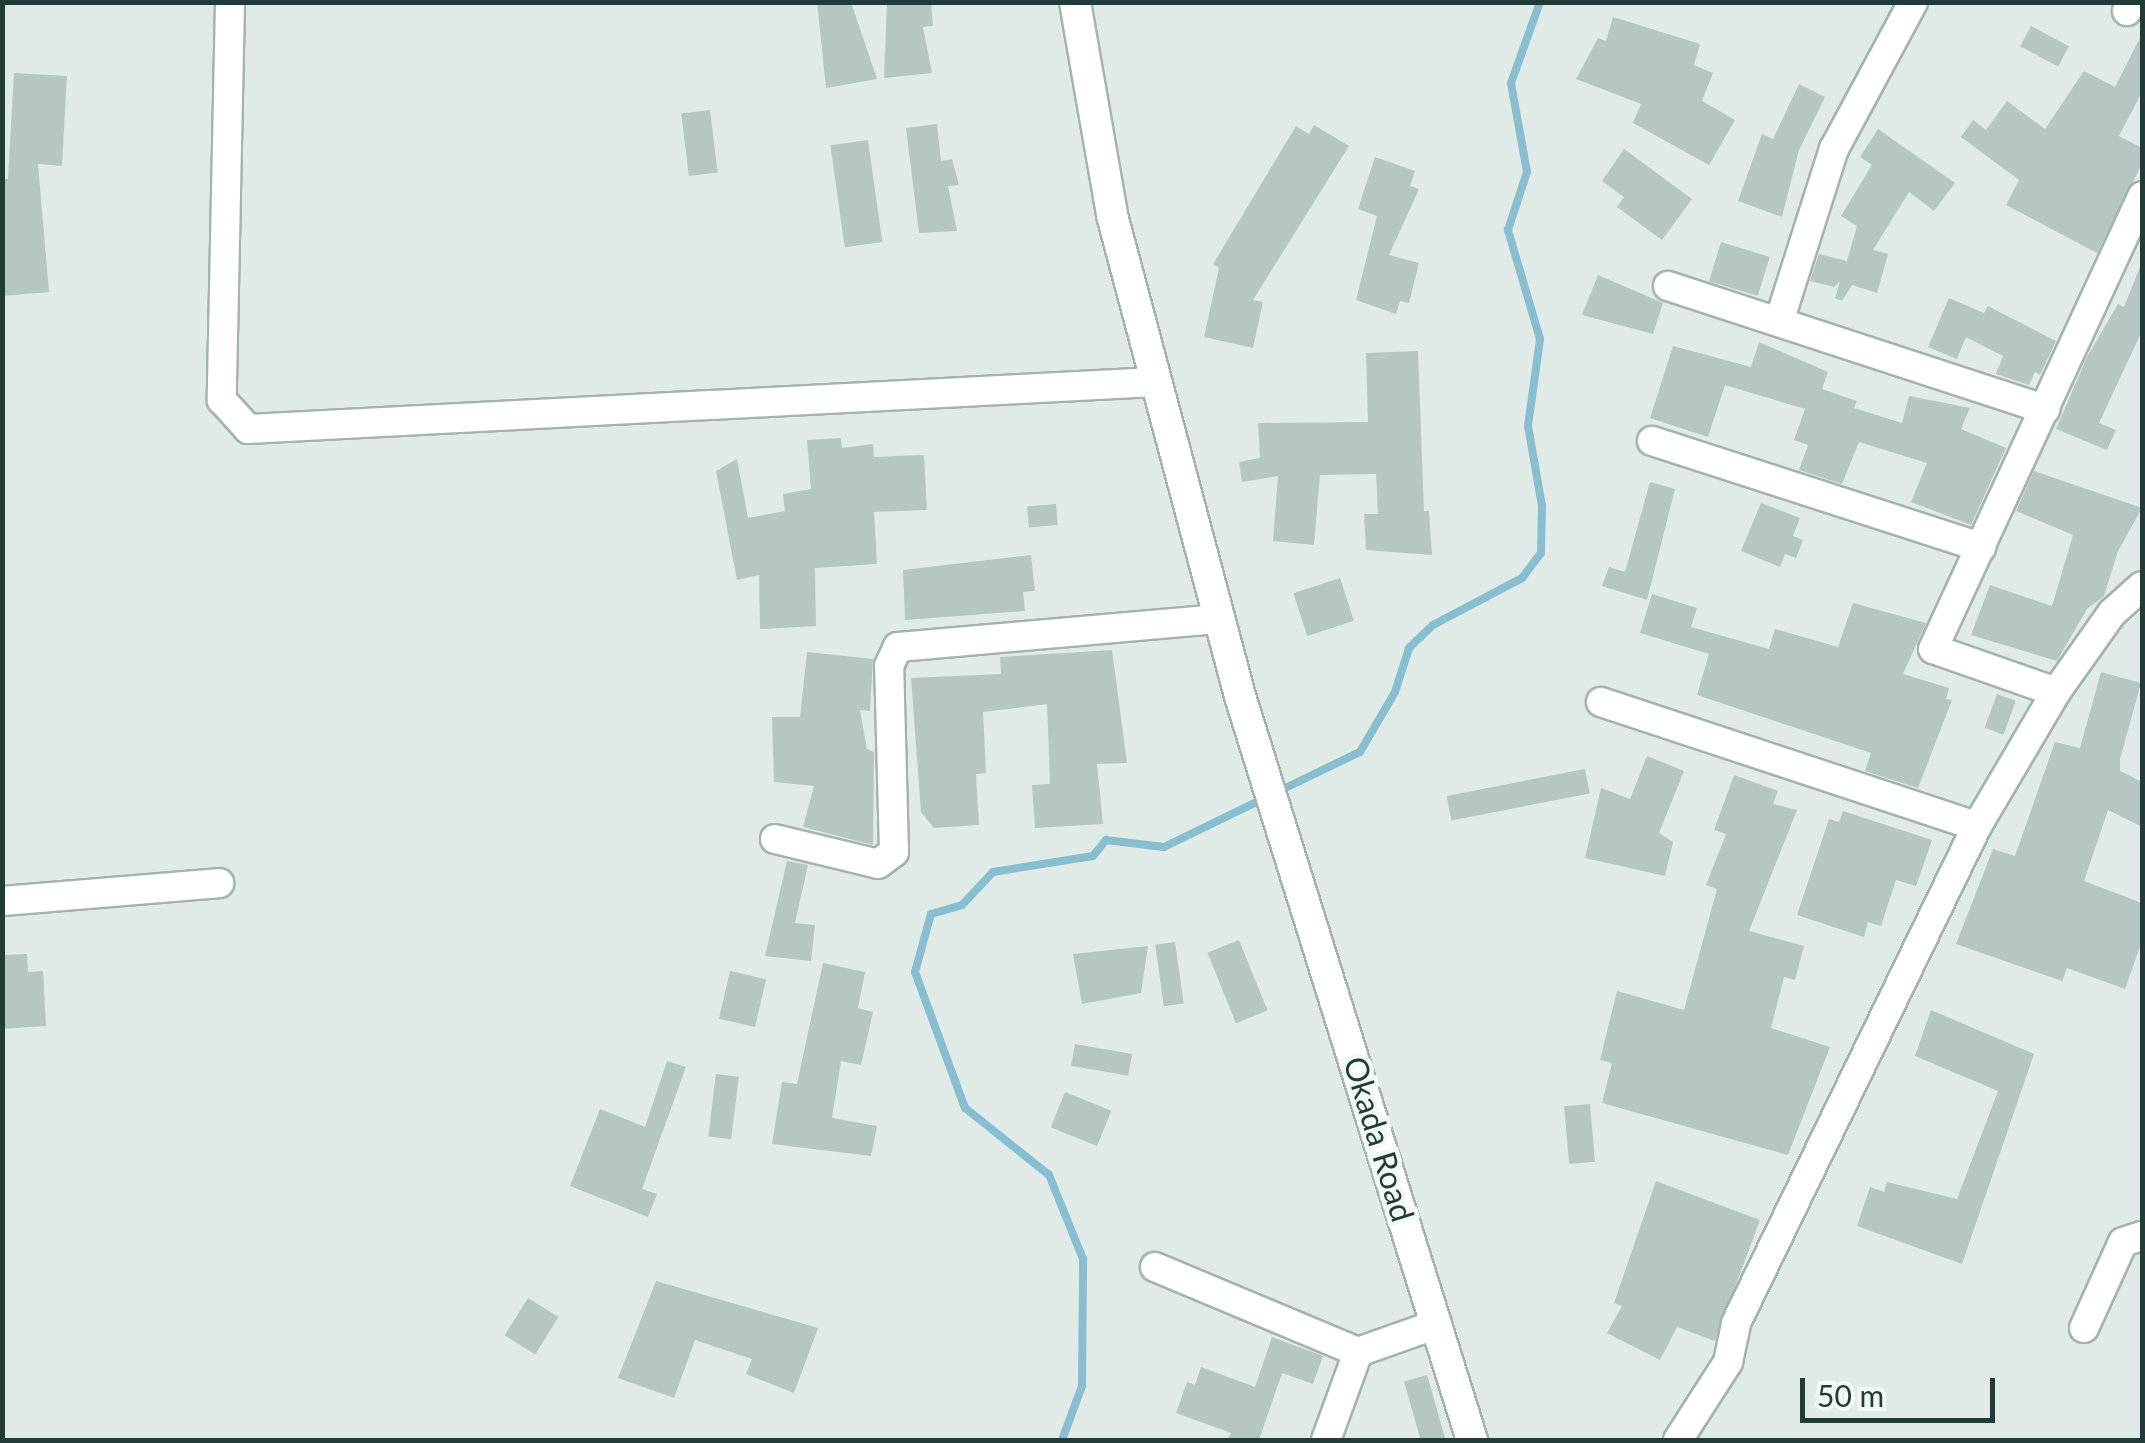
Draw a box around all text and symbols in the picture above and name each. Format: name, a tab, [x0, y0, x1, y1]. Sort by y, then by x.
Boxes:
street label: Okada Road	[1336, 1052, 1422, 1226]
scale bar	[1805, 1358, 2000, 1420]
text: 50 m	[1817, 1377, 1884, 1413]

